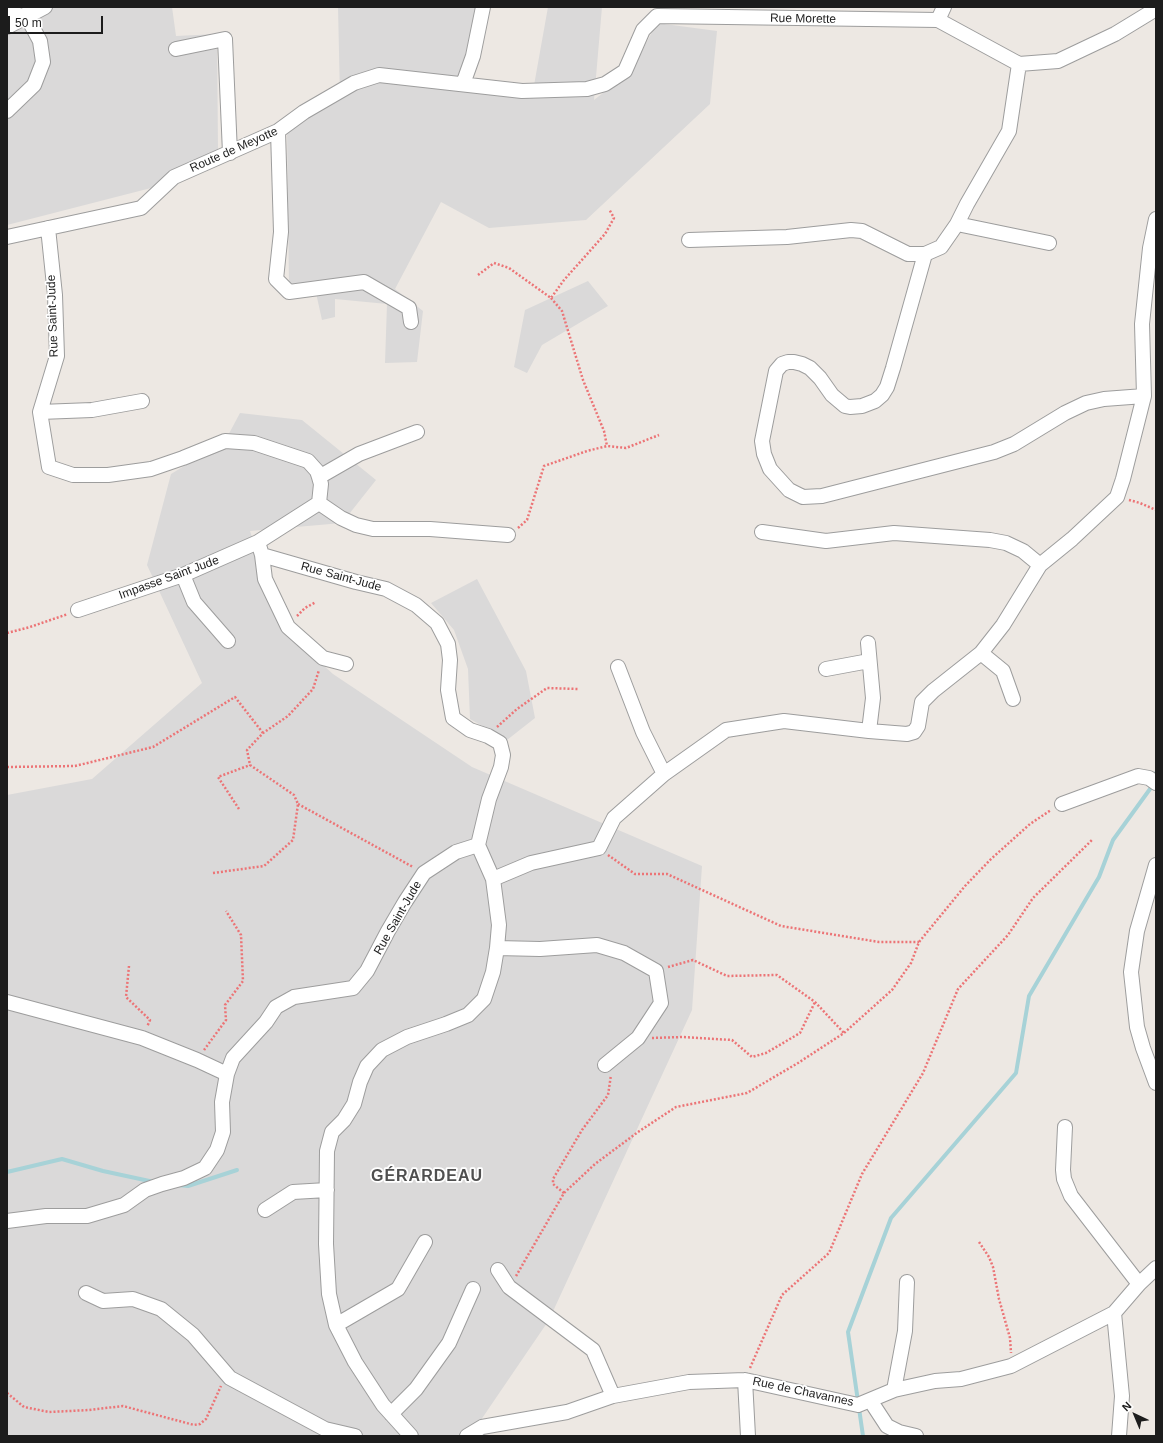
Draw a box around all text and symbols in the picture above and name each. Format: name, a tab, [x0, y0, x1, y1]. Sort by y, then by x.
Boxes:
scale bar	[10, 8, 105, 34]
street label: Rue Morette	[770, 11, 836, 27]
text: 50 m	[15, 16, 42, 30]
street label: Route de Meyotte	[188, 124, 280, 176]
street label: Rue Saint-Jude	[44, 274, 62, 358]
street label: Impasse Saint Jude	[117, 553, 221, 603]
street label: Rue Saint-Jude	[299, 559, 383, 595]
street label: Rue Saint-Jude	[371, 879, 425, 957]
district label: GÉRARDEAU	[371, 1167, 483, 1187]
street label: Rue de Chavannes	[751, 1374, 855, 1410]
north arrow	[1115, 1395, 1155, 1435]
text: N	[1120, 1399, 1134, 1413]

